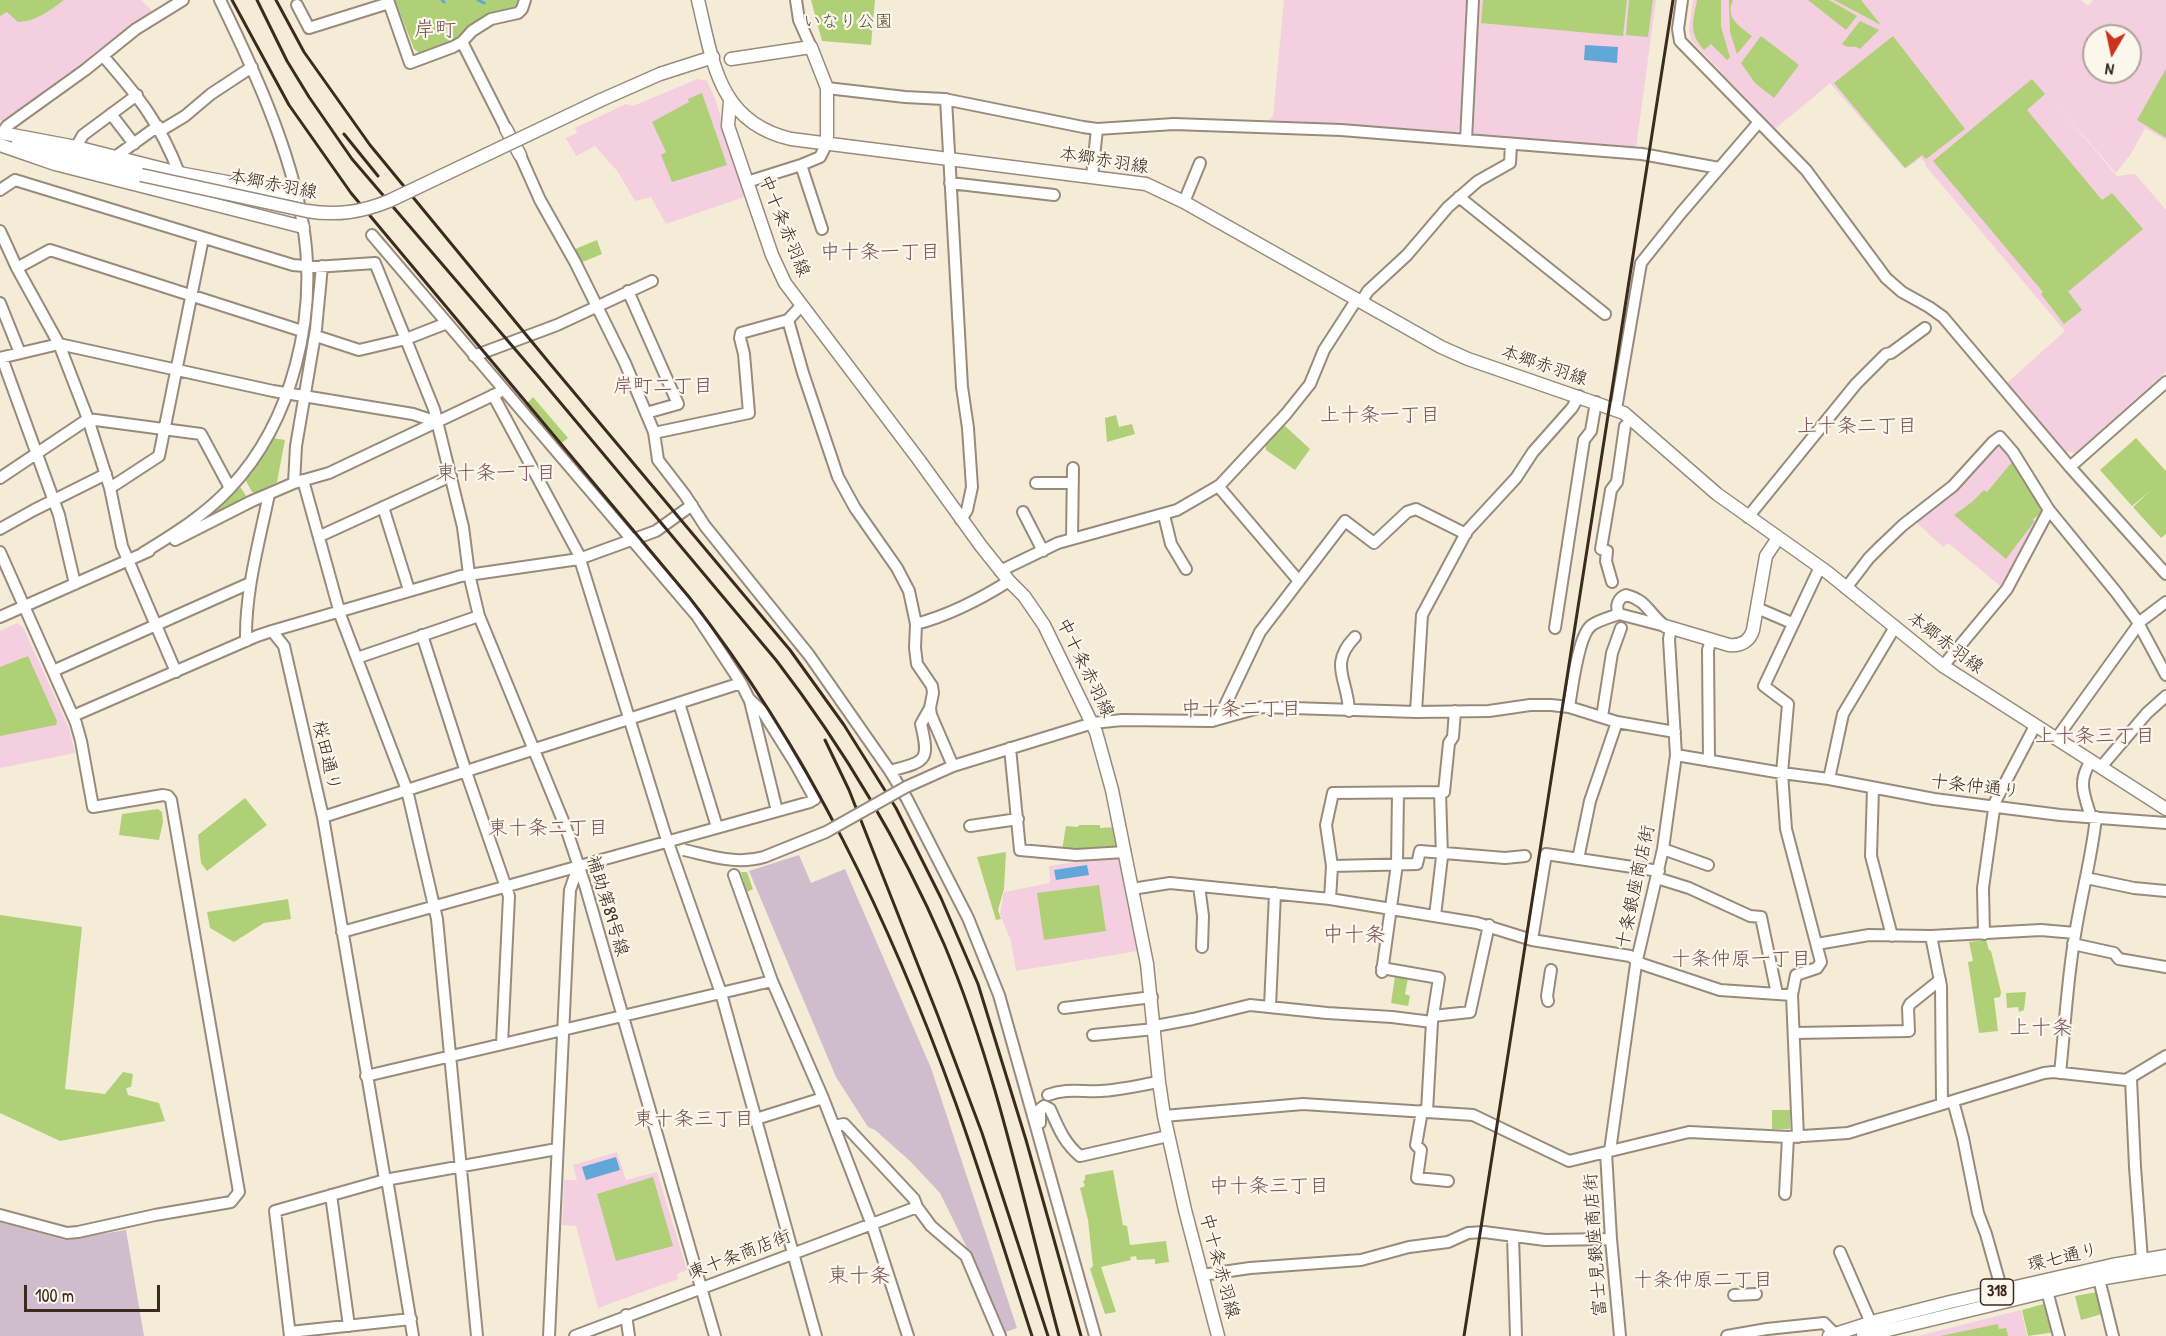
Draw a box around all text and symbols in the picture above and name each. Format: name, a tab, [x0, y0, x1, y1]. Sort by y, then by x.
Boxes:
park label: いなり公園	[803, 11, 893, 33]
district label: 岸町	[414, 17, 456, 43]
north arrow	[2082, 24, 2142, 84]
text: N	[2104, 58, 2115, 81]
street label: 本郷赤羽線	[1058, 143, 1150, 179]
street label: 本郷赤羽線	[227, 166, 319, 204]
street label: 中十条赤羽線	[754, 172, 814, 280]
district label: 中十条一丁目	[820, 241, 940, 265]
street label: 本郷赤羽線	[1498, 341, 1590, 391]
district label: 岸町二丁目	[613, 375, 713, 399]
district label: 上十条一丁目	[1320, 404, 1440, 428]
district label: 上十条二丁目	[1797, 415, 1917, 439]
district label: 東十条一丁目	[436, 462, 556, 486]
street label: 本郷赤羽線	[1903, 607, 1987, 679]
street label: 中十条赤羽線	[1052, 615, 1118, 721]
district label: 中十条二丁目	[1181, 698, 1301, 722]
street label: 桜田通り	[307, 718, 345, 794]
district label: 上十条三丁目	[2035, 725, 2155, 749]
street label: 十条仲通り	[1929, 771, 2021, 803]
district label: 東十条二丁目	[488, 817, 608, 841]
street label: 十条銀座商店街	[1612, 823, 1660, 951]
street label: 補助第89号線	[581, 853, 633, 959]
district label: 中十条	[1323, 922, 1385, 948]
district label: 十条仲原一丁目	[1671, 948, 1811, 972]
district label: 上十条	[2010, 1015, 2072, 1041]
district label: 東十条三丁目	[634, 1108, 754, 1132]
street label: 富士見銀座商店街	[1580, 1172, 1612, 1318]
district label: 中十条三丁目	[1209, 1175, 1329, 1199]
street label: 中十条赤羽線	[1195, 1211, 1243, 1321]
street label: 東十条商店街	[686, 1226, 794, 1284]
street label: 環七通り	[2025, 1239, 2101, 1277]
district label: 東十条	[828, 1263, 890, 1289]
district label: 十条仲原二丁目	[1633, 1269, 1773, 1293]
scale bar	[27, 1273, 164, 1311]
road number: 318	[1980, 1279, 2014, 1305]
text: 100 m	[35, 1283, 74, 1308]

